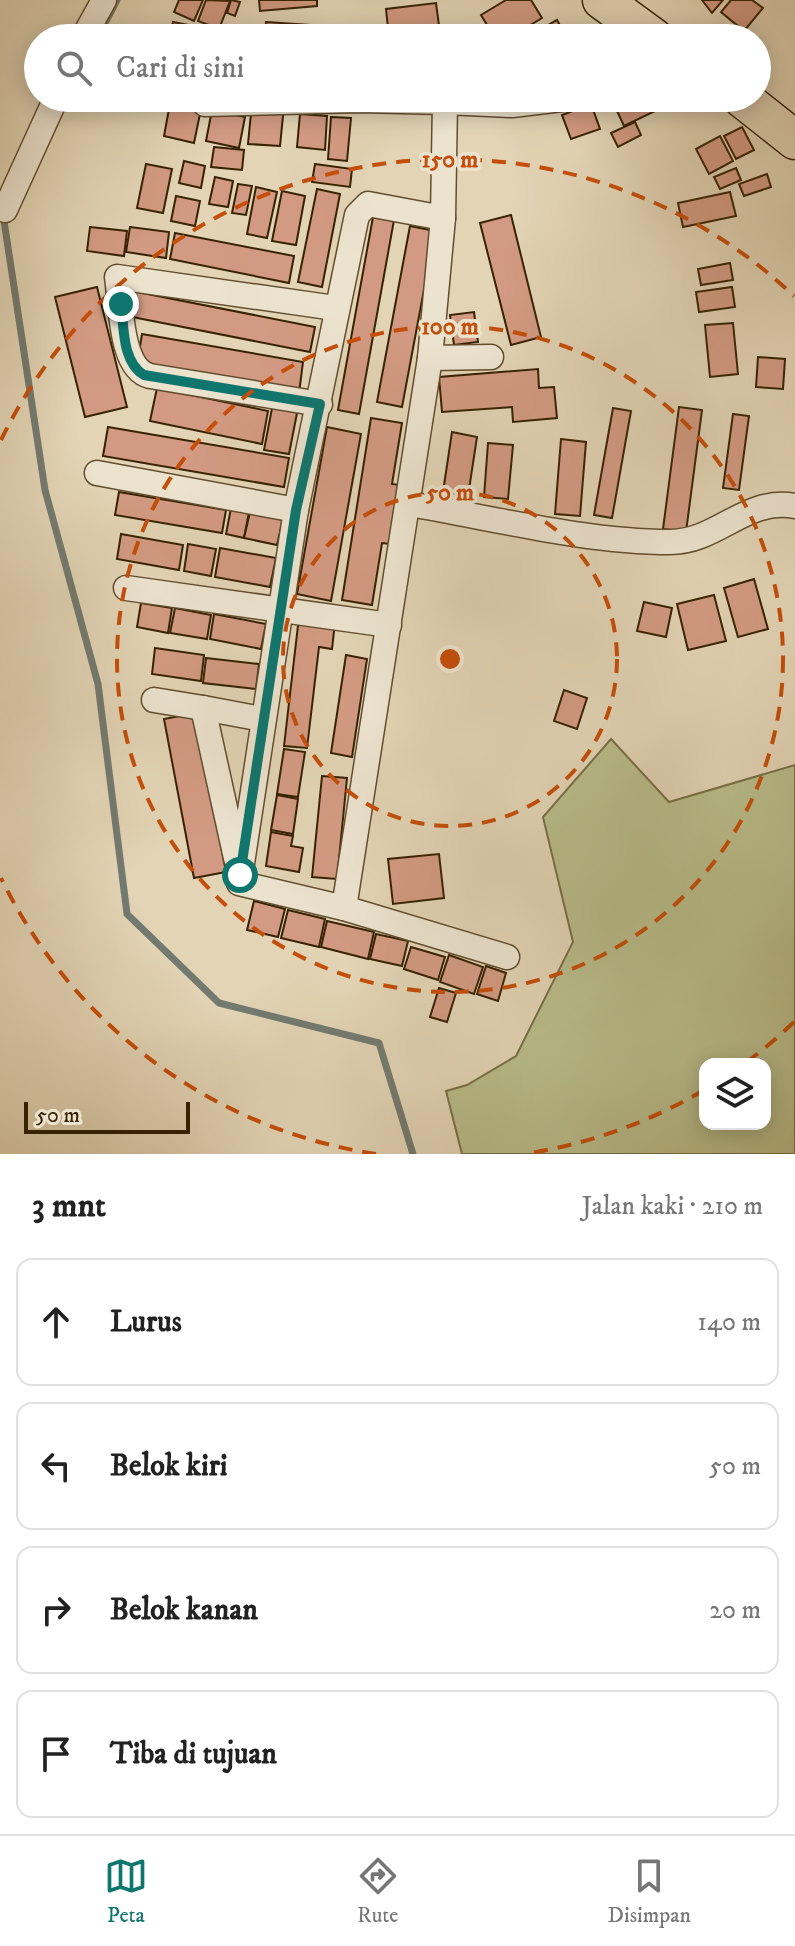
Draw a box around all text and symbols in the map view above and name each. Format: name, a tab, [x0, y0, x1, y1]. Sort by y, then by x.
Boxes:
search box	[24, 24, 771, 112]
icon: search	[52, 46, 96, 90]
text: Cari di sini	[116, 50, 244, 87]
text: 150 m	[422, 145, 478, 175]
route end	[103, 286, 139, 322]
text: 100 m	[421, 312, 479, 342]
text: 50 m	[425, 478, 474, 508]
centre of rings	[436, 645, 464, 673]
route start	[222, 857, 258, 893]
map controls	[699, 1058, 771, 1130]
button: layers	[699, 1058, 771, 1130]
scale bar	[24, 1098, 190, 1134]
text: 50 m	[36, 1102, 80, 1129]
text: 3 mnt	[32, 1185, 106, 1227]
text: Jalan kaki · 210 m	[582, 1190, 763, 1223]
icon: ahead	[34, 1300, 78, 1344]
text: Lurus	[110, 1304, 182, 1341]
text: 140 m	[697, 1306, 761, 1339]
icon: left	[34, 1444, 78, 1488]
text: Belok kiri	[110, 1448, 228, 1485]
text: 50 m	[709, 1450, 761, 1483]
icon: right	[34, 1588, 78, 1632]
text: Belok kanan	[110, 1592, 258, 1629]
text: 20 m	[709, 1594, 761, 1627]
icon: arrive	[34, 1732, 78, 1776]
text: Tiba di tujuan	[110, 1736, 277, 1773]
tab: Peta	[104, 1854, 148, 1929]
tab: Rute	[356, 1854, 400, 1929]
tab: Disimpan	[608, 1854, 691, 1929]

